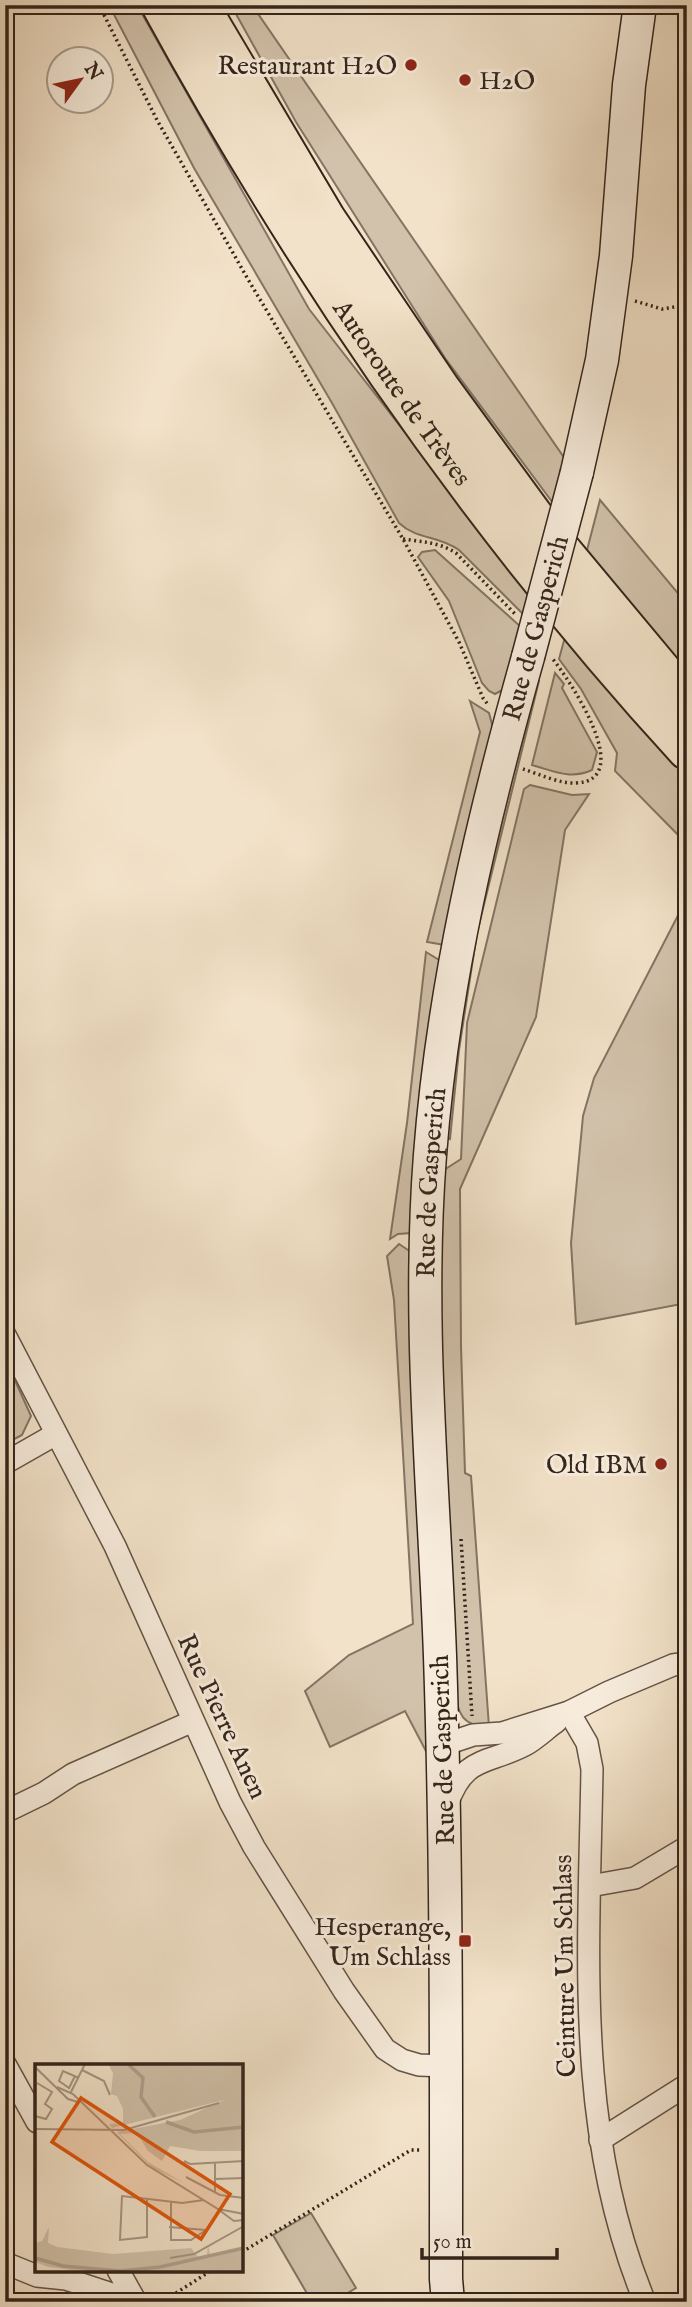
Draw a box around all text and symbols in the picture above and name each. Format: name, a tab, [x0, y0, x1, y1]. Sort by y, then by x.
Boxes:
north arrow	[46, 46, 116, 116]
place label: Restaurant H2O	[217, 50, 397, 83]
marker: Restaurant H2O	[403, 57, 419, 73]
text: N	[77, 58, 107, 86]
place label: H2O	[479, 65, 535, 98]
marker: H2O	[457, 72, 473, 88]
street label: Autoroute de Trèves	[324, 293, 478, 493]
street label: Rue de Gasperich	[496, 532, 577, 725]
street label: Rue de Gasperich	[410, 1086, 454, 1278]
place label: Old IBM	[546, 1449, 647, 1482]
marker: Old IBM	[653, 1456, 669, 1472]
street label: Rue Pierre Anen	[169, 1629, 274, 1805]
street label: Rue de Gasperich	[424, 1654, 463, 1846]
street label: Ceinture Um Schlass	[547, 1854, 584, 2078]
place label: Hesperange, Um Schlass	[314, 1911, 451, 1974]
marker: Hesperange, Um Schlass	[457, 1933, 473, 1949]
inset map	[35, 2064, 243, 2272]
scale bar	[422, 2216, 557, 2260]
text: 50 m	[433, 2229, 472, 2256]

